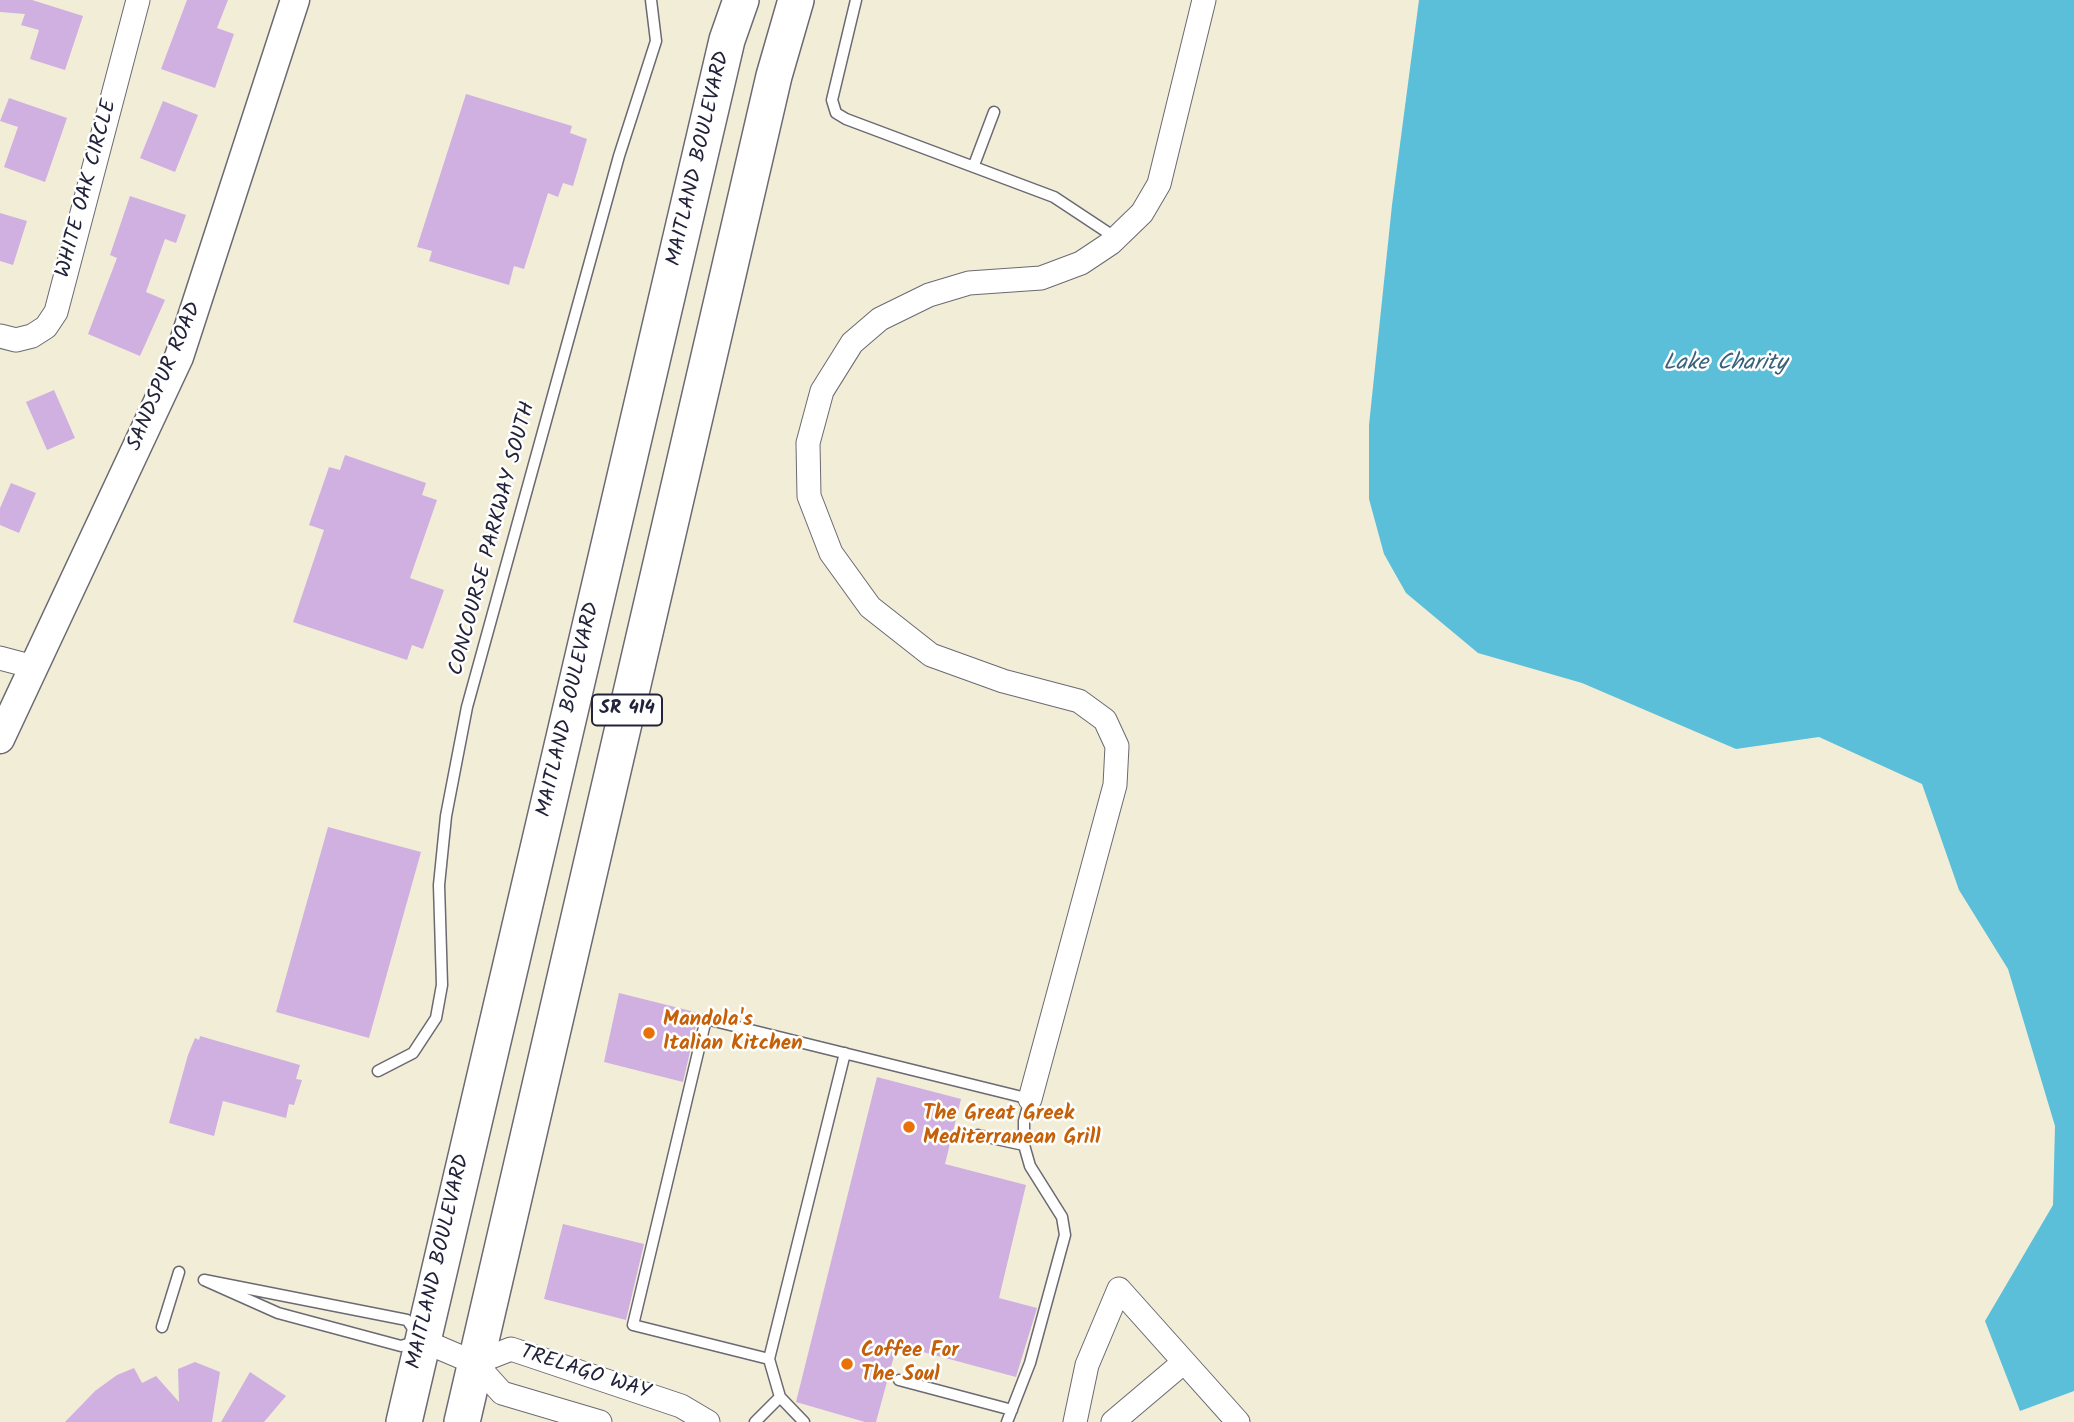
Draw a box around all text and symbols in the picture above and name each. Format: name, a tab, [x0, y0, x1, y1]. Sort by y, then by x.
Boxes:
street label: MAITLAND BOULEVARD	[663, 49, 737, 269]
street label: WHITE OAK CIRCLE	[52, 97, 124, 281]
street label: SANDSPUR ROAD	[123, 299, 209, 455]
water label: Lake Charity	[1663, 351, 1787, 379]
street label: CONCOURSE PARKWAY SOUTH	[445, 399, 543, 679]
street label: MAITLAND BOULEVARD	[533, 600, 607, 820]
road number: SR 414	[592, 694, 662, 726]
place label: Mandola's Italian Kitchen	[663, 1008, 803, 1058]
marker: Mandola's Italian Kitchen	[641, 1025, 657, 1041]
place label: The Great Greek Mediterranean Grill	[923, 1102, 1101, 1152]
marker: The Great Greek Mediterranean Grill	[901, 1119, 917, 1135]
street label: MAITLAND BOULEVARD	[403, 1152, 477, 1372]
place label: Coffee For The Soul	[861, 1339, 959, 1389]
street label: TRELAGO WAY	[517, 1341, 653, 1407]
marker: Coffee For The Soul	[839, 1356, 855, 1372]

